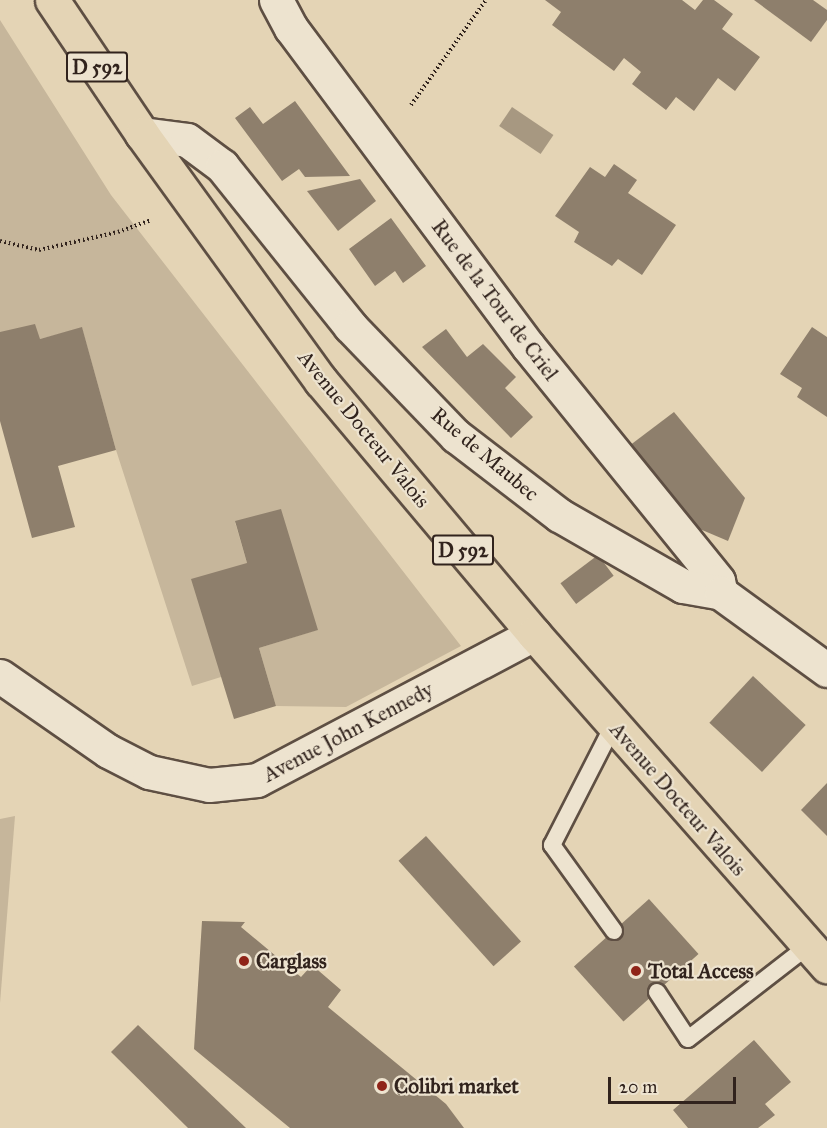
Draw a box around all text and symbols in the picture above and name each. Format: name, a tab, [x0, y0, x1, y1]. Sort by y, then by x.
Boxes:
road number: D 592	[66, 50, 128, 84]
street label: Rue de la Tour de Criel	[426, 215, 564, 385]
street label: Avenue Docteur Valois	[293, 345, 435, 513]
street label: Rue de Maubec	[426, 402, 544, 506]
road number: D 592	[432, 533, 494, 567]
street label: Avenue John Kennedy	[259, 677, 437, 787]
street label: Avenue Docteur Valois	[604, 717, 752, 881]
place label: Carglass	[256, 948, 327, 974]
marker: Carglass	[237, 954, 251, 968]
place label: Total Access	[648, 958, 754, 984]
marker: Total Access	[629, 964, 643, 978]
scale bar	[611, 1065, 738, 1103]
place label: Colibri market	[394, 1073, 519, 1099]
text: 20 m	[619, 1076, 657, 1098]
marker: Colibri market	[375, 1079, 389, 1093]

